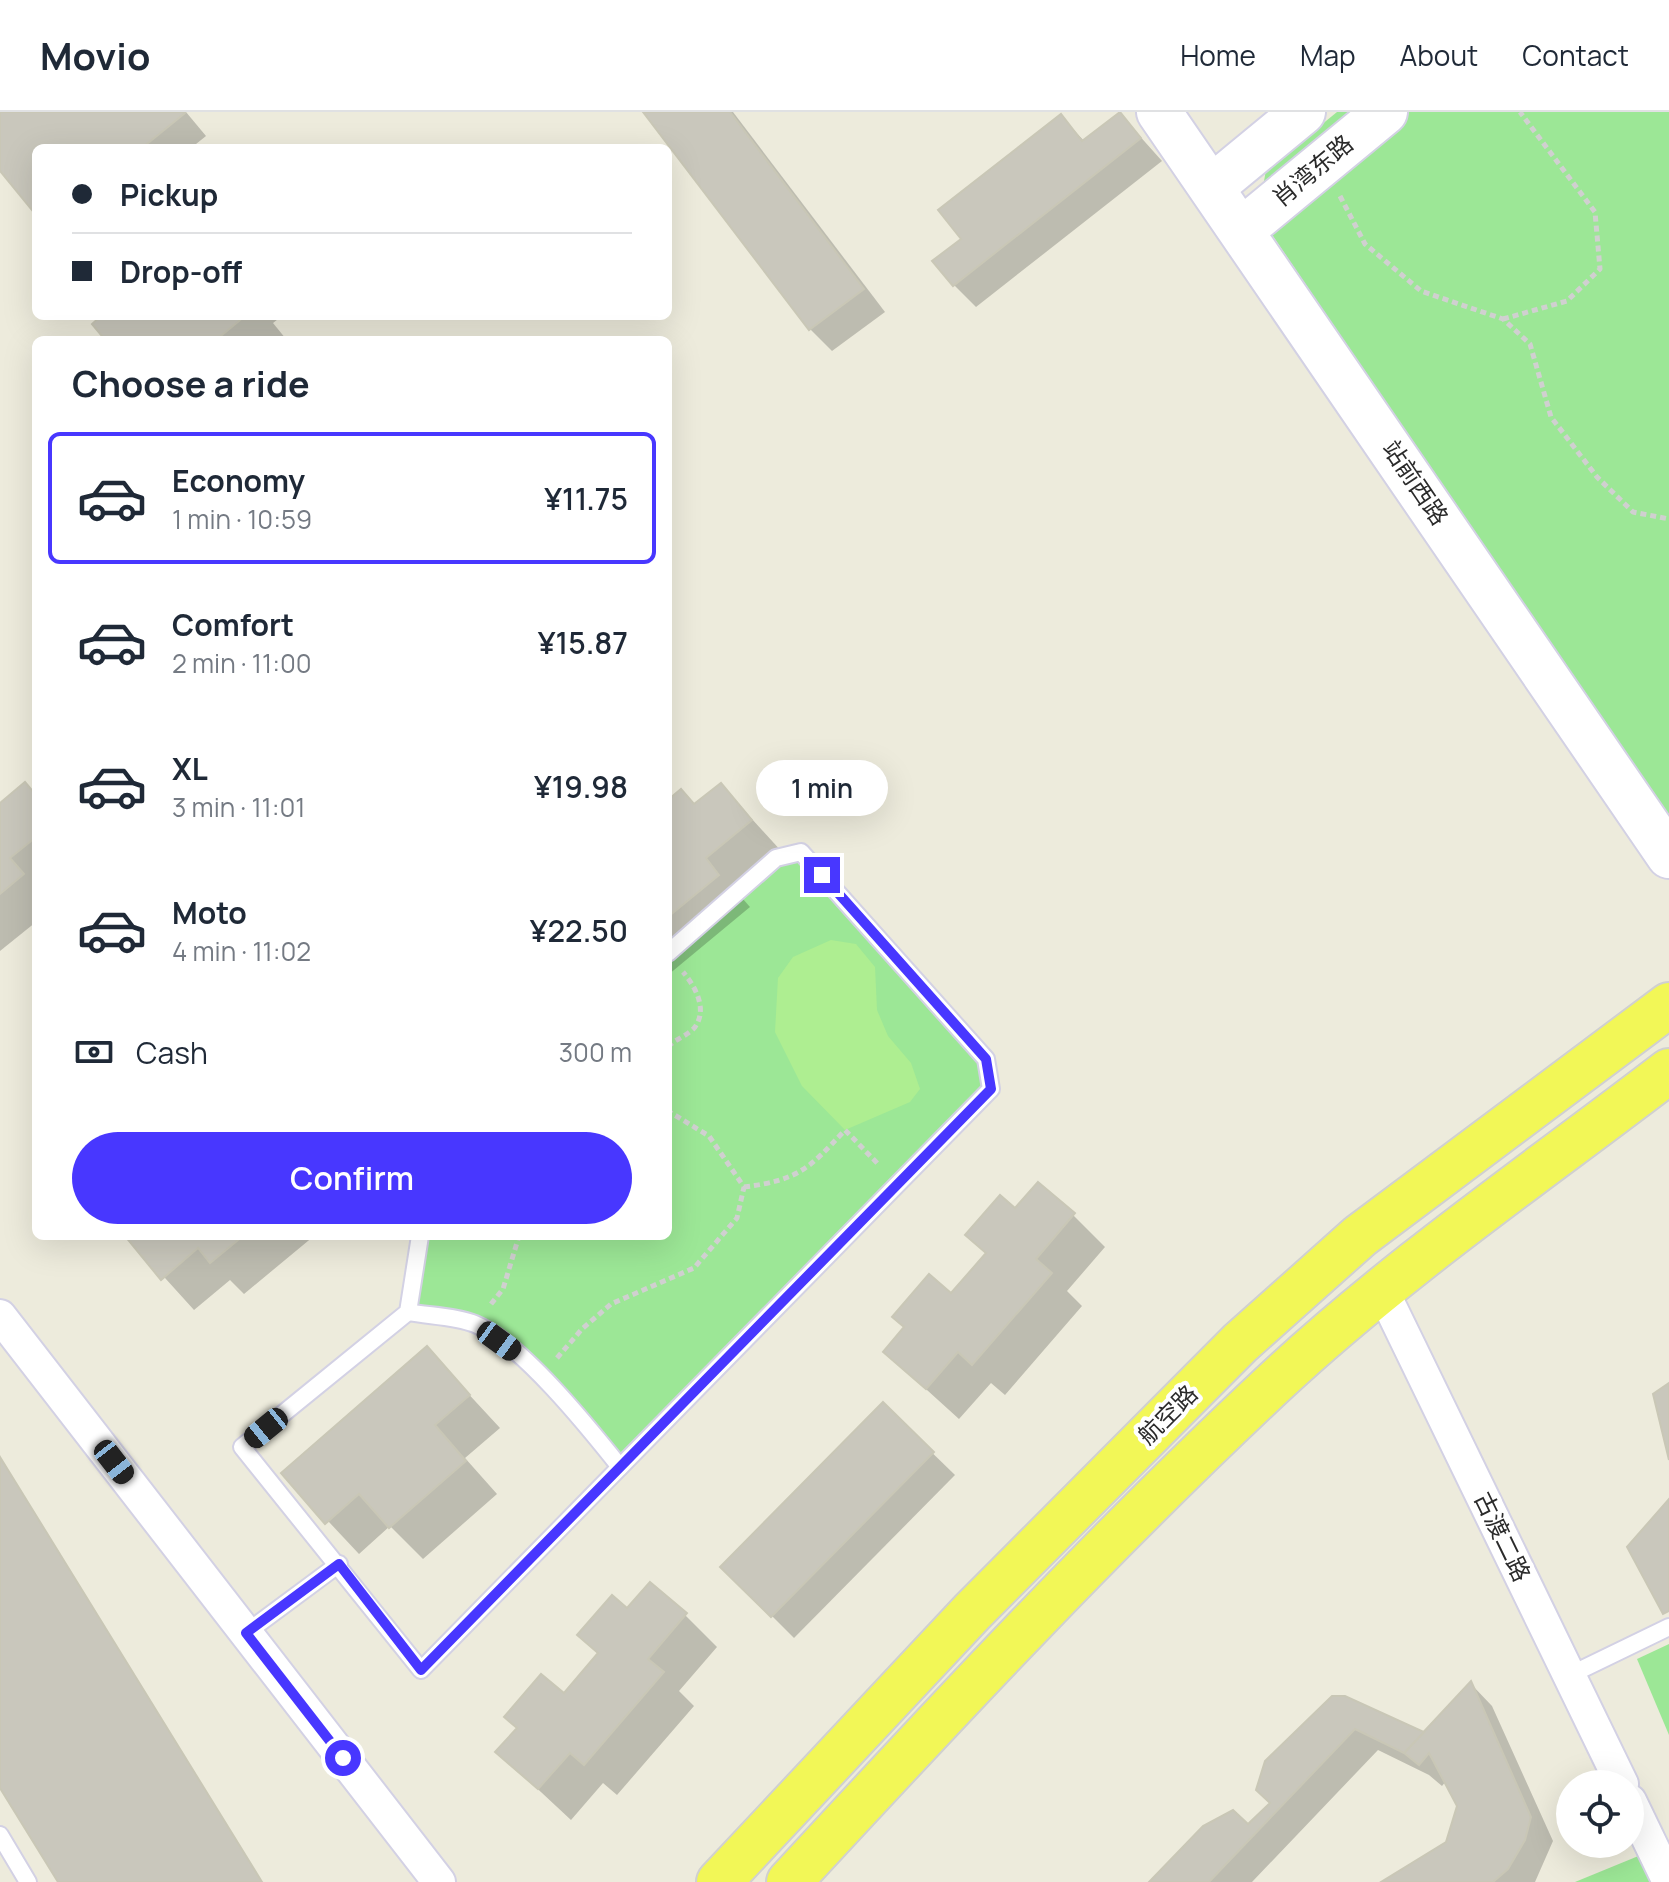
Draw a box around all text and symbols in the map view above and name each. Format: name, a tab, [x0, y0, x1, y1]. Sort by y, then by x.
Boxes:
text: Movio	[40, 29, 150, 81]
text: Home	[1180, 36, 1256, 74]
text: Map	[1300, 36, 1356, 74]
text: About	[1400, 36, 1478, 74]
text: Contact	[1522, 36, 1629, 74]
street label: 肖湾东路	[1265, 126, 1359, 213]
text: Pickup	[120, 174, 218, 215]
text: Drop-off	[120, 251, 242, 292]
text: Choose a ride	[72, 359, 310, 408]
street label: 站前西路	[1376, 433, 1457, 531]
text: Economy	[172, 460, 305, 501]
icon: car	[76, 462, 148, 534]
text: ¥11.75	[544, 478, 628, 519]
text: 1 min · 10:59	[172, 501, 312, 537]
text: Comfort	[172, 604, 294, 645]
icon: car	[76, 606, 148, 678]
text: ¥15.87	[538, 622, 628, 663]
text: 2 min · 11:00	[172, 645, 312, 681]
text: XL	[172, 748, 208, 789]
icon: car	[76, 750, 148, 822]
callout: 1 min	[756, 759, 888, 815]
text: ¥19.98	[534, 766, 628, 807]
text: 1 min	[791, 770, 853, 806]
text: 3 min · 11:01	[172, 789, 305, 825]
route end	[804, 857, 840, 893]
text: Moto	[172, 892, 247, 933]
icon: car	[76, 894, 148, 966]
text: ¥22.50	[530, 910, 628, 951]
text: 4 min · 11:02	[172, 933, 311, 969]
icon: cash	[72, 1030, 116, 1074]
text: Cash	[136, 1032, 208, 1073]
text: 300 m	[559, 1034, 632, 1070]
button: Confirm	[72, 1132, 632, 1224]
car	[473, 1317, 525, 1365]
street label: 航空路	[1130, 1377, 1204, 1451]
car	[240, 1404, 292, 1452]
car	[90, 1436, 138, 1488]
street label: 古渡二路	[1467, 1486, 1539, 1587]
route start	[325, 1740, 361, 1776]
map controls	[1556, 1770, 1644, 1858]
button: locate	[1556, 1770, 1644, 1858]

